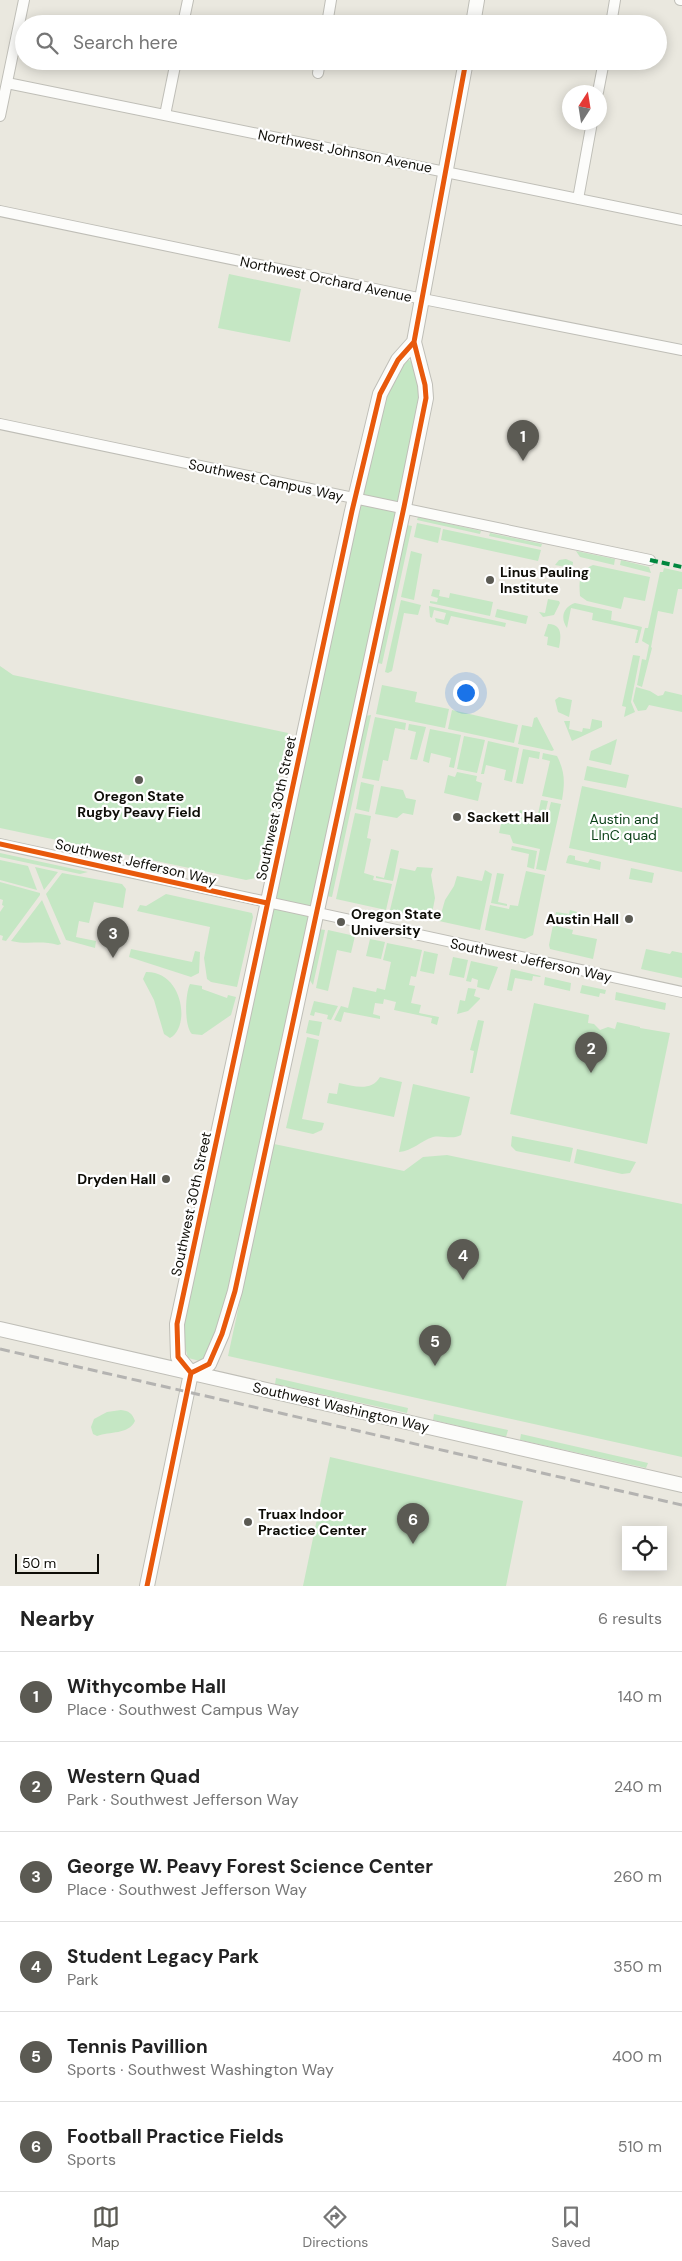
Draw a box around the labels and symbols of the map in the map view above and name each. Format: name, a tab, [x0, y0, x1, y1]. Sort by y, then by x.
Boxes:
north arrow	[562, 85, 607, 130]
street label: Northwest Johnson Avenue	[256, 125, 434, 177]
street label: Northwest Orchard Avenue	[238, 252, 414, 306]
pin: 1	[507, 420, 539, 461]
street label: Southwest Campus Way	[187, 455, 345, 505]
place label: Linus Pauling Institute	[500, 563, 589, 597]
marker: Linus Pauling Institute	[484, 574, 496, 586]
your location	[453, 680, 479, 706]
street label: Southwest 30th Street	[252, 734, 300, 882]
marker: Oregon State Rugby Peavy Field	[133, 774, 145, 786]
place label: Oregon State Rugby Peavy Field	[77, 787, 201, 821]
place label: Sackett Hall	[467, 808, 549, 826]
park label: Austin and LInC quad	[590, 810, 658, 844]
marker: Sackett Hall	[451, 811, 463, 823]
street label: Southwest Jefferson Way	[54, 835, 219, 889]
place label: Oregon State University	[351, 905, 441, 939]
place label: Austin Hall	[546, 910, 619, 928]
marker: Austin Hall	[623, 913, 635, 925]
marker: Oregon State University	[335, 916, 347, 928]
pin: 3	[97, 917, 129, 958]
street label: Southwest Jefferson Way	[449, 934, 614, 986]
pin: 2	[575, 1032, 607, 1073]
street label: Southwest 30th Street	[167, 1130, 215, 1278]
place label: Dryden Hall	[77, 1170, 156, 1188]
marker: Dryden Hall	[160, 1173, 172, 1185]
pin: 4	[447, 1239, 479, 1280]
pin: 5	[419, 1325, 451, 1366]
street label: Southwest Washington Way	[251, 1378, 431, 1436]
pin: 6	[397, 1503, 429, 1544]
place label: Truax Indoor Practice Center	[258, 1505, 367, 1539]
marker: Truax Indoor Practice Center	[242, 1516, 254, 1528]
scale bar	[15, 1551, 99, 1574]

